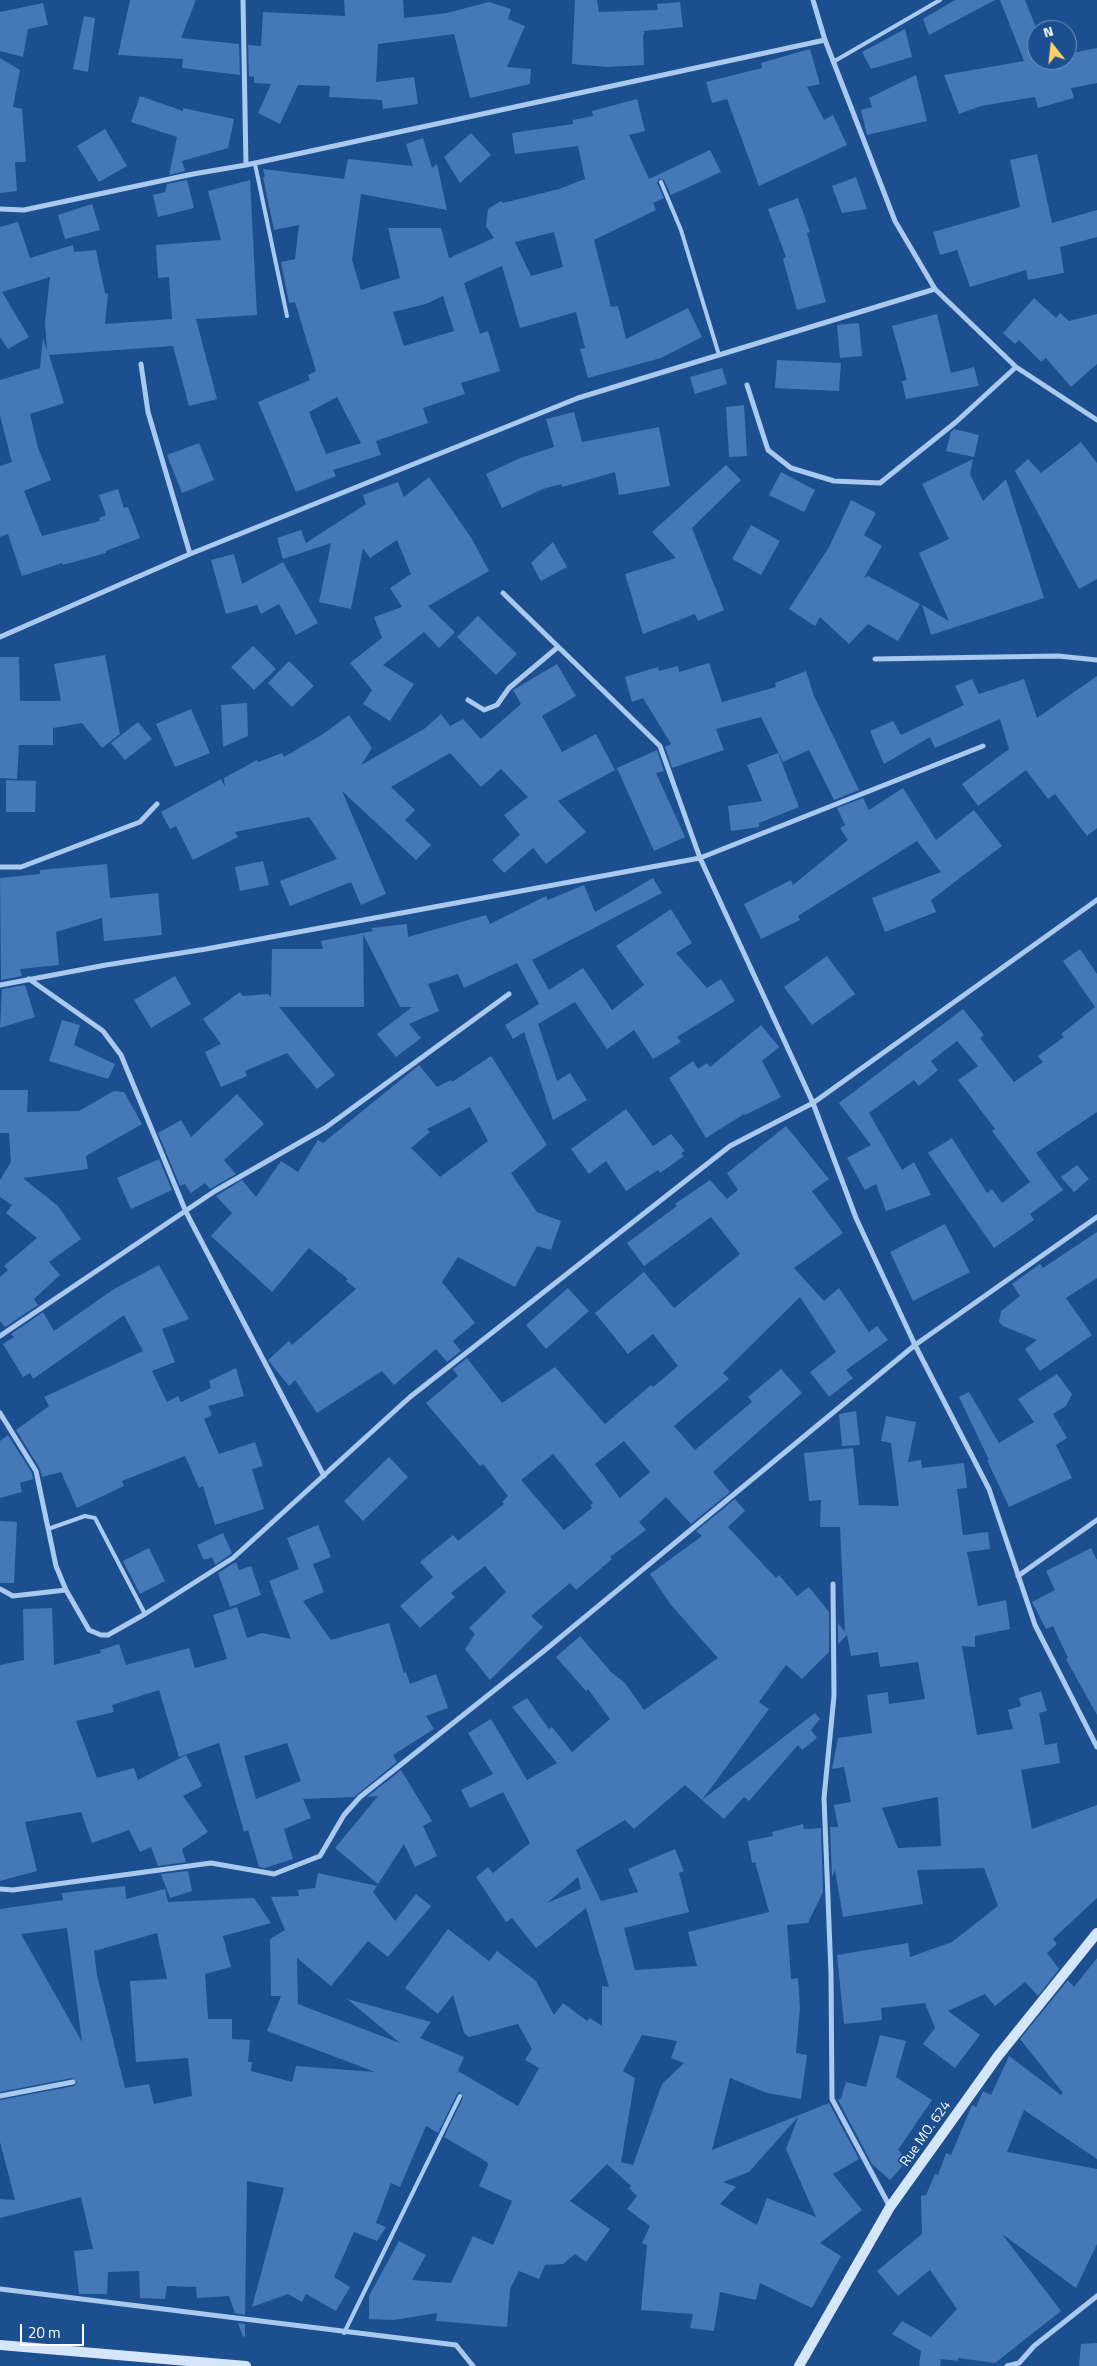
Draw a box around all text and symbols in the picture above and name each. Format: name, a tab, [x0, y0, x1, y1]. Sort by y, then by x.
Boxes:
north arrow	[1027, 20, 1077, 70]
text: N	[1040, 20, 1056, 42]
street label: Rue MO. 624	[897, 2098, 955, 2170]
scale bar	[22, 2314, 86, 2346]
text: 20 m	[28, 2321, 61, 2344]

